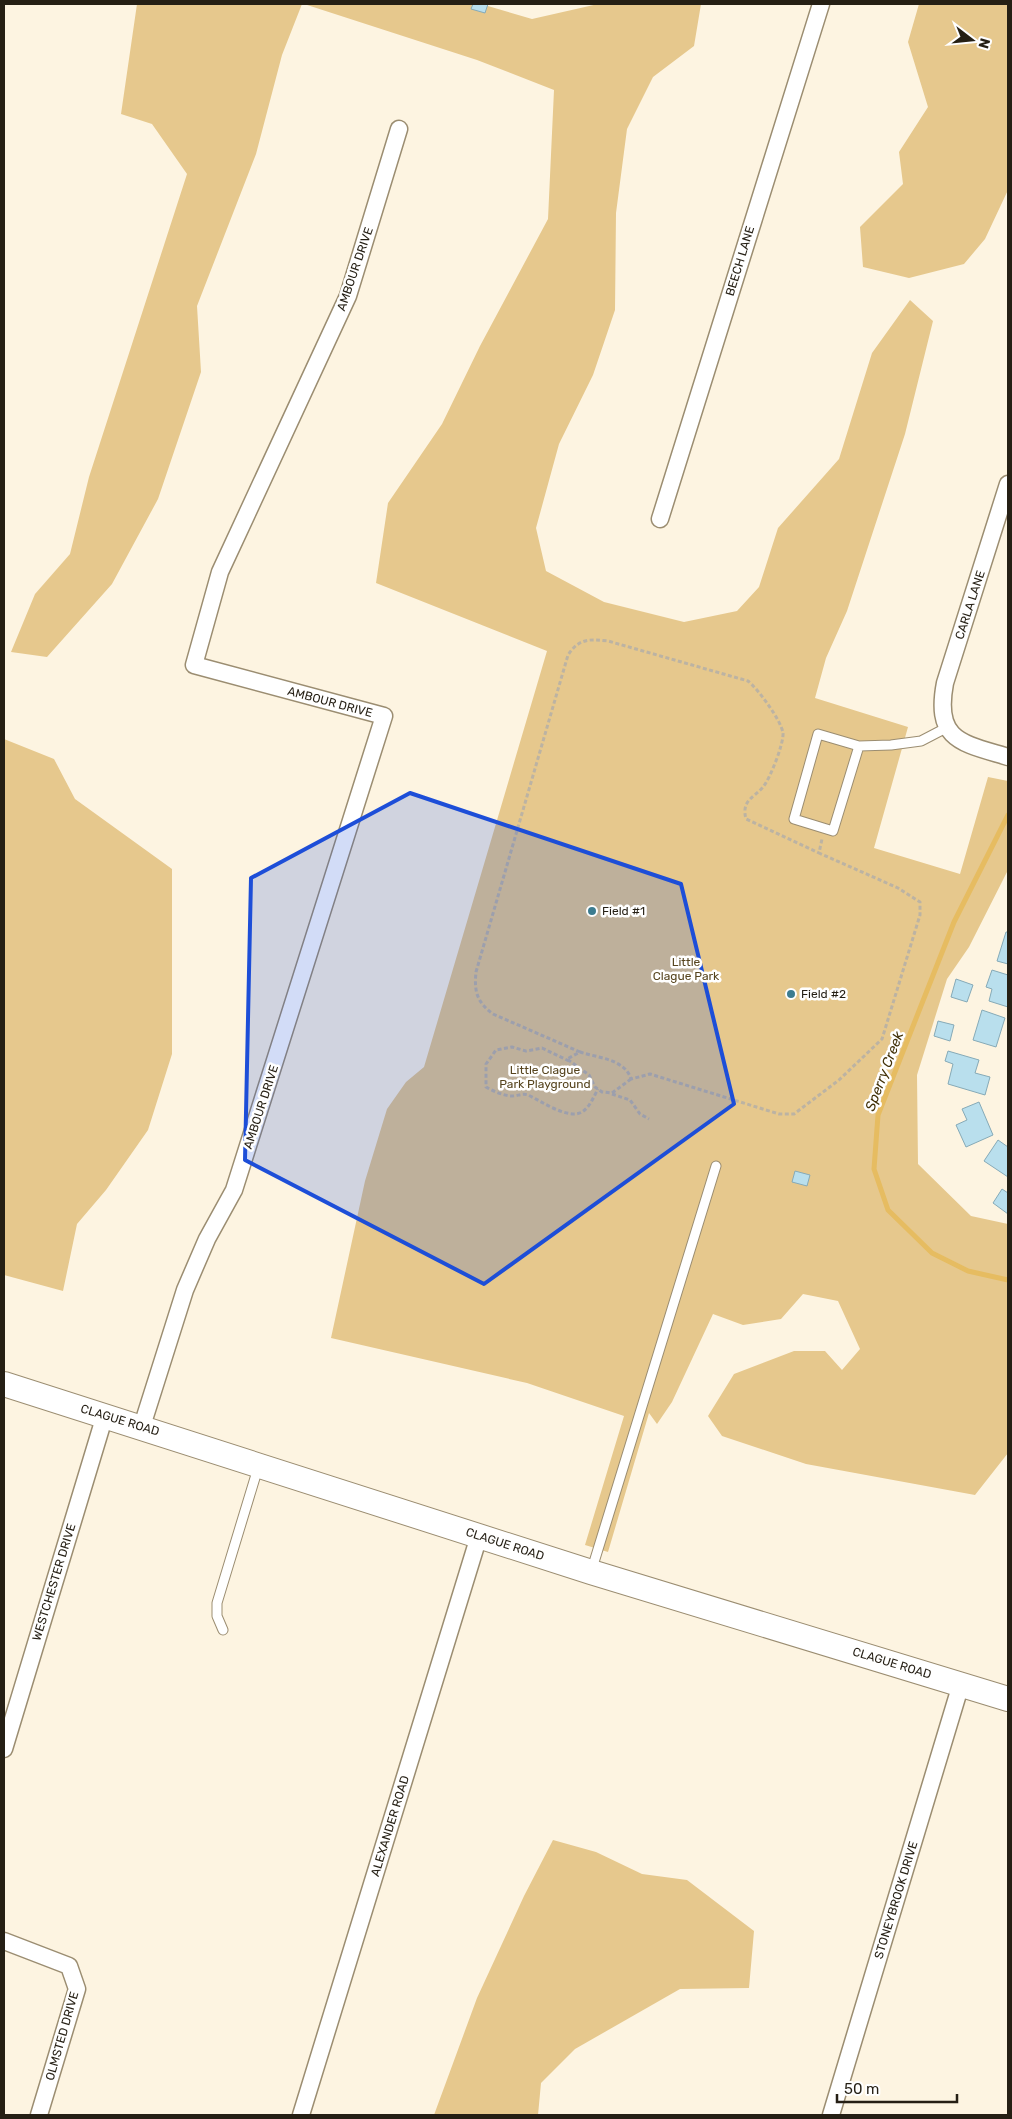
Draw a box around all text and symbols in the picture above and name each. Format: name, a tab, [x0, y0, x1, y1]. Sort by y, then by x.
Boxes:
north arrow	[947, 15, 997, 65]
text: N	[974, 36, 994, 51]
street label: BEECH LANE	[723, 224, 757, 298]
street label: AMBOUR DRIVE	[334, 225, 376, 313]
street label: CARLA LANE	[952, 569, 988, 641]
street label: AMBOUR DRIVE	[286, 684, 374, 720]
place label: Field #1	[602, 904, 645, 918]
marker: Field #1	[586, 905, 598, 917]
park label: Little Clague Park	[653, 955, 720, 983]
place label: Field #2	[801, 987, 846, 1001]
marker: Field #2	[785, 988, 797, 1000]
water label: Sperry Creek	[862, 1028, 908, 1113]
street label: AMBOUR DRIVE	[241, 1063, 281, 1151]
park label: Little Clague Park Playground	[499, 1063, 591, 1091]
street label: CLAGUE ROAD	[79, 1401, 161, 1439]
street label: WESTCHESTER DRIVE	[30, 1522, 78, 1642]
street label: CLAGUE ROAD	[464, 1525, 546, 1563]
street label: CLAGUE ROAD	[851, 1644, 933, 1682]
street label: ALEXANDER ROAD	[368, 1774, 412, 1878]
street label: STONEYBROOK DRIVE	[871, 1839, 921, 1961]
street label: OLMSTED DRIVE	[43, 1990, 81, 2082]
scale bar	[837, 2072, 957, 2104]
text: 50 m	[844, 2080, 879, 2098]

